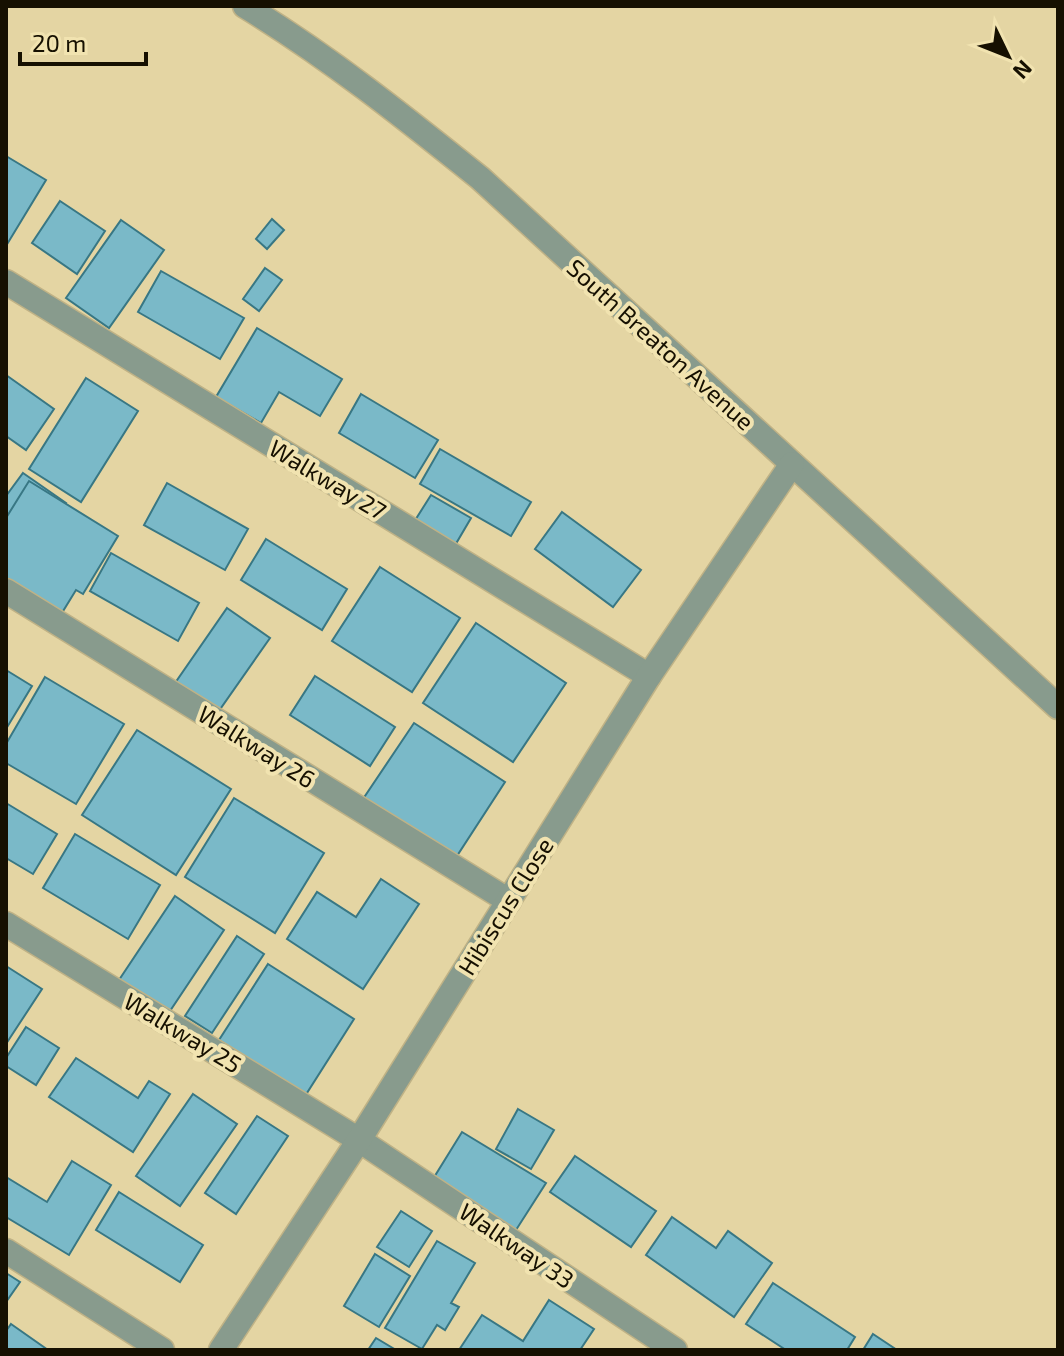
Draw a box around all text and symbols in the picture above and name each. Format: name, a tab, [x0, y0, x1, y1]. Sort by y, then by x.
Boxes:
scale bar	[20, 16, 146, 66]
north arrow	[968, 16, 1048, 96]
text: 20 m	[32, 28, 86, 57]
text: N	[1008, 56, 1038, 85]
street label: South Breaton Avenue	[562, 252, 760, 436]
street label: Walkway 27	[264, 433, 392, 525]
street label: Walkway 26	[193, 699, 321, 793]
street label: Hibiscus Close	[451, 832, 559, 980]
street label: Walkway 25	[119, 986, 247, 1078]
street label: Walkway 33	[454, 1196, 580, 1294]

